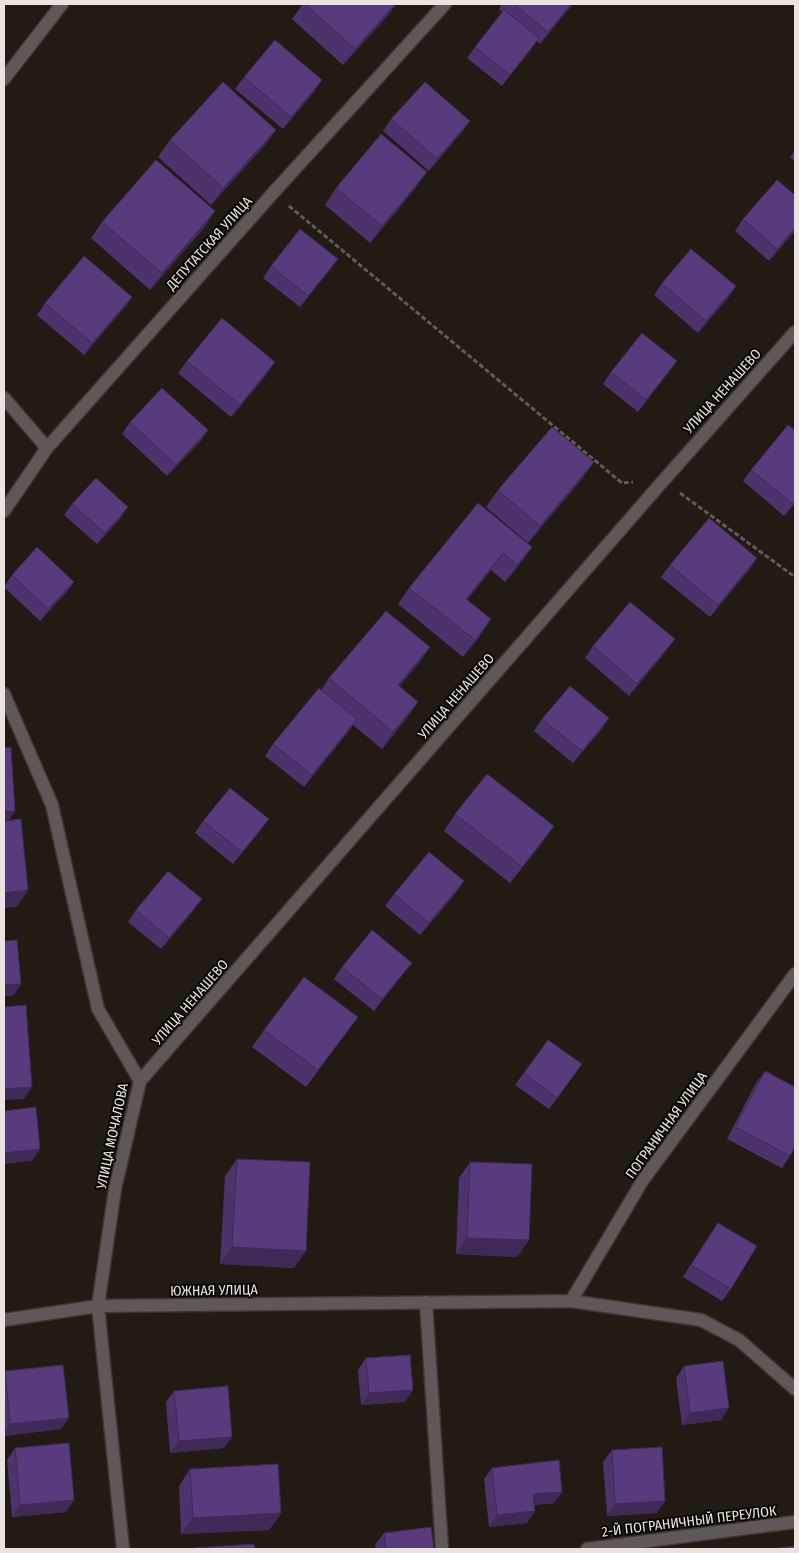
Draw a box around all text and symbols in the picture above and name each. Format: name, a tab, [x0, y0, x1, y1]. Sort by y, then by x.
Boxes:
street label: ДЕПУТАТСКАЯ УЛИЦА	[162, 193, 256, 294]
street label: УЛИЦА НЕНАШЕВО	[679, 345, 765, 438]
street label: УЛИЦА НЕНАШЕВО	[414, 650, 498, 743]
street label: УЛИЦА НЕНАШЕВО	[148, 956, 232, 1049]
street label: ПОГРАНИЧНАЯ УЛИЦА	[622, 1068, 711, 1182]
street label: УЛИЦА МОЧАЛОВА	[93, 1081, 132, 1192]
street label: ЮЖНАЯ УЛИЦА	[170, 1281, 259, 1300]
street label: 2-Й ПОГРАНИЧНЫЙ ПЕРЕУЛОК	[601, 1502, 778, 1541]

